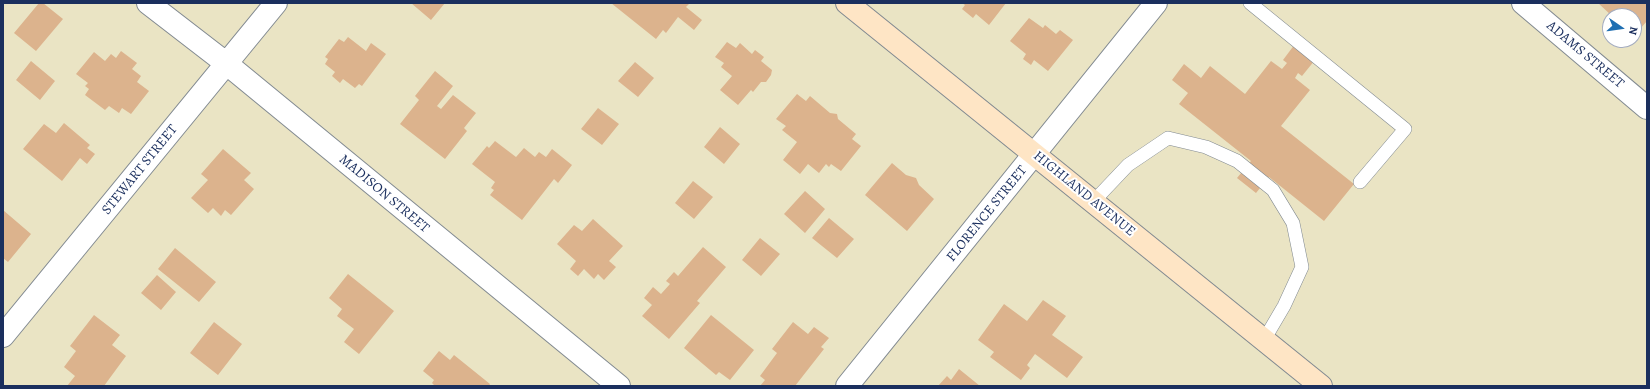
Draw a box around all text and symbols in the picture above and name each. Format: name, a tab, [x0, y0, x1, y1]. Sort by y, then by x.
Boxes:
north arrow	[1602, 8, 1642, 48]
street label: ADAMS STREET	[1543, 18, 1627, 92]
text: N	[1625, 25, 1641, 36]
street label: STEWART STREET	[99, 122, 181, 218]
street label: HIGHLAND AVENUE	[1030, 148, 1138, 240]
street label: MADISON STREET	[335, 151, 433, 237]
street label: FLORENCE STREET	[943, 163, 1031, 265]

